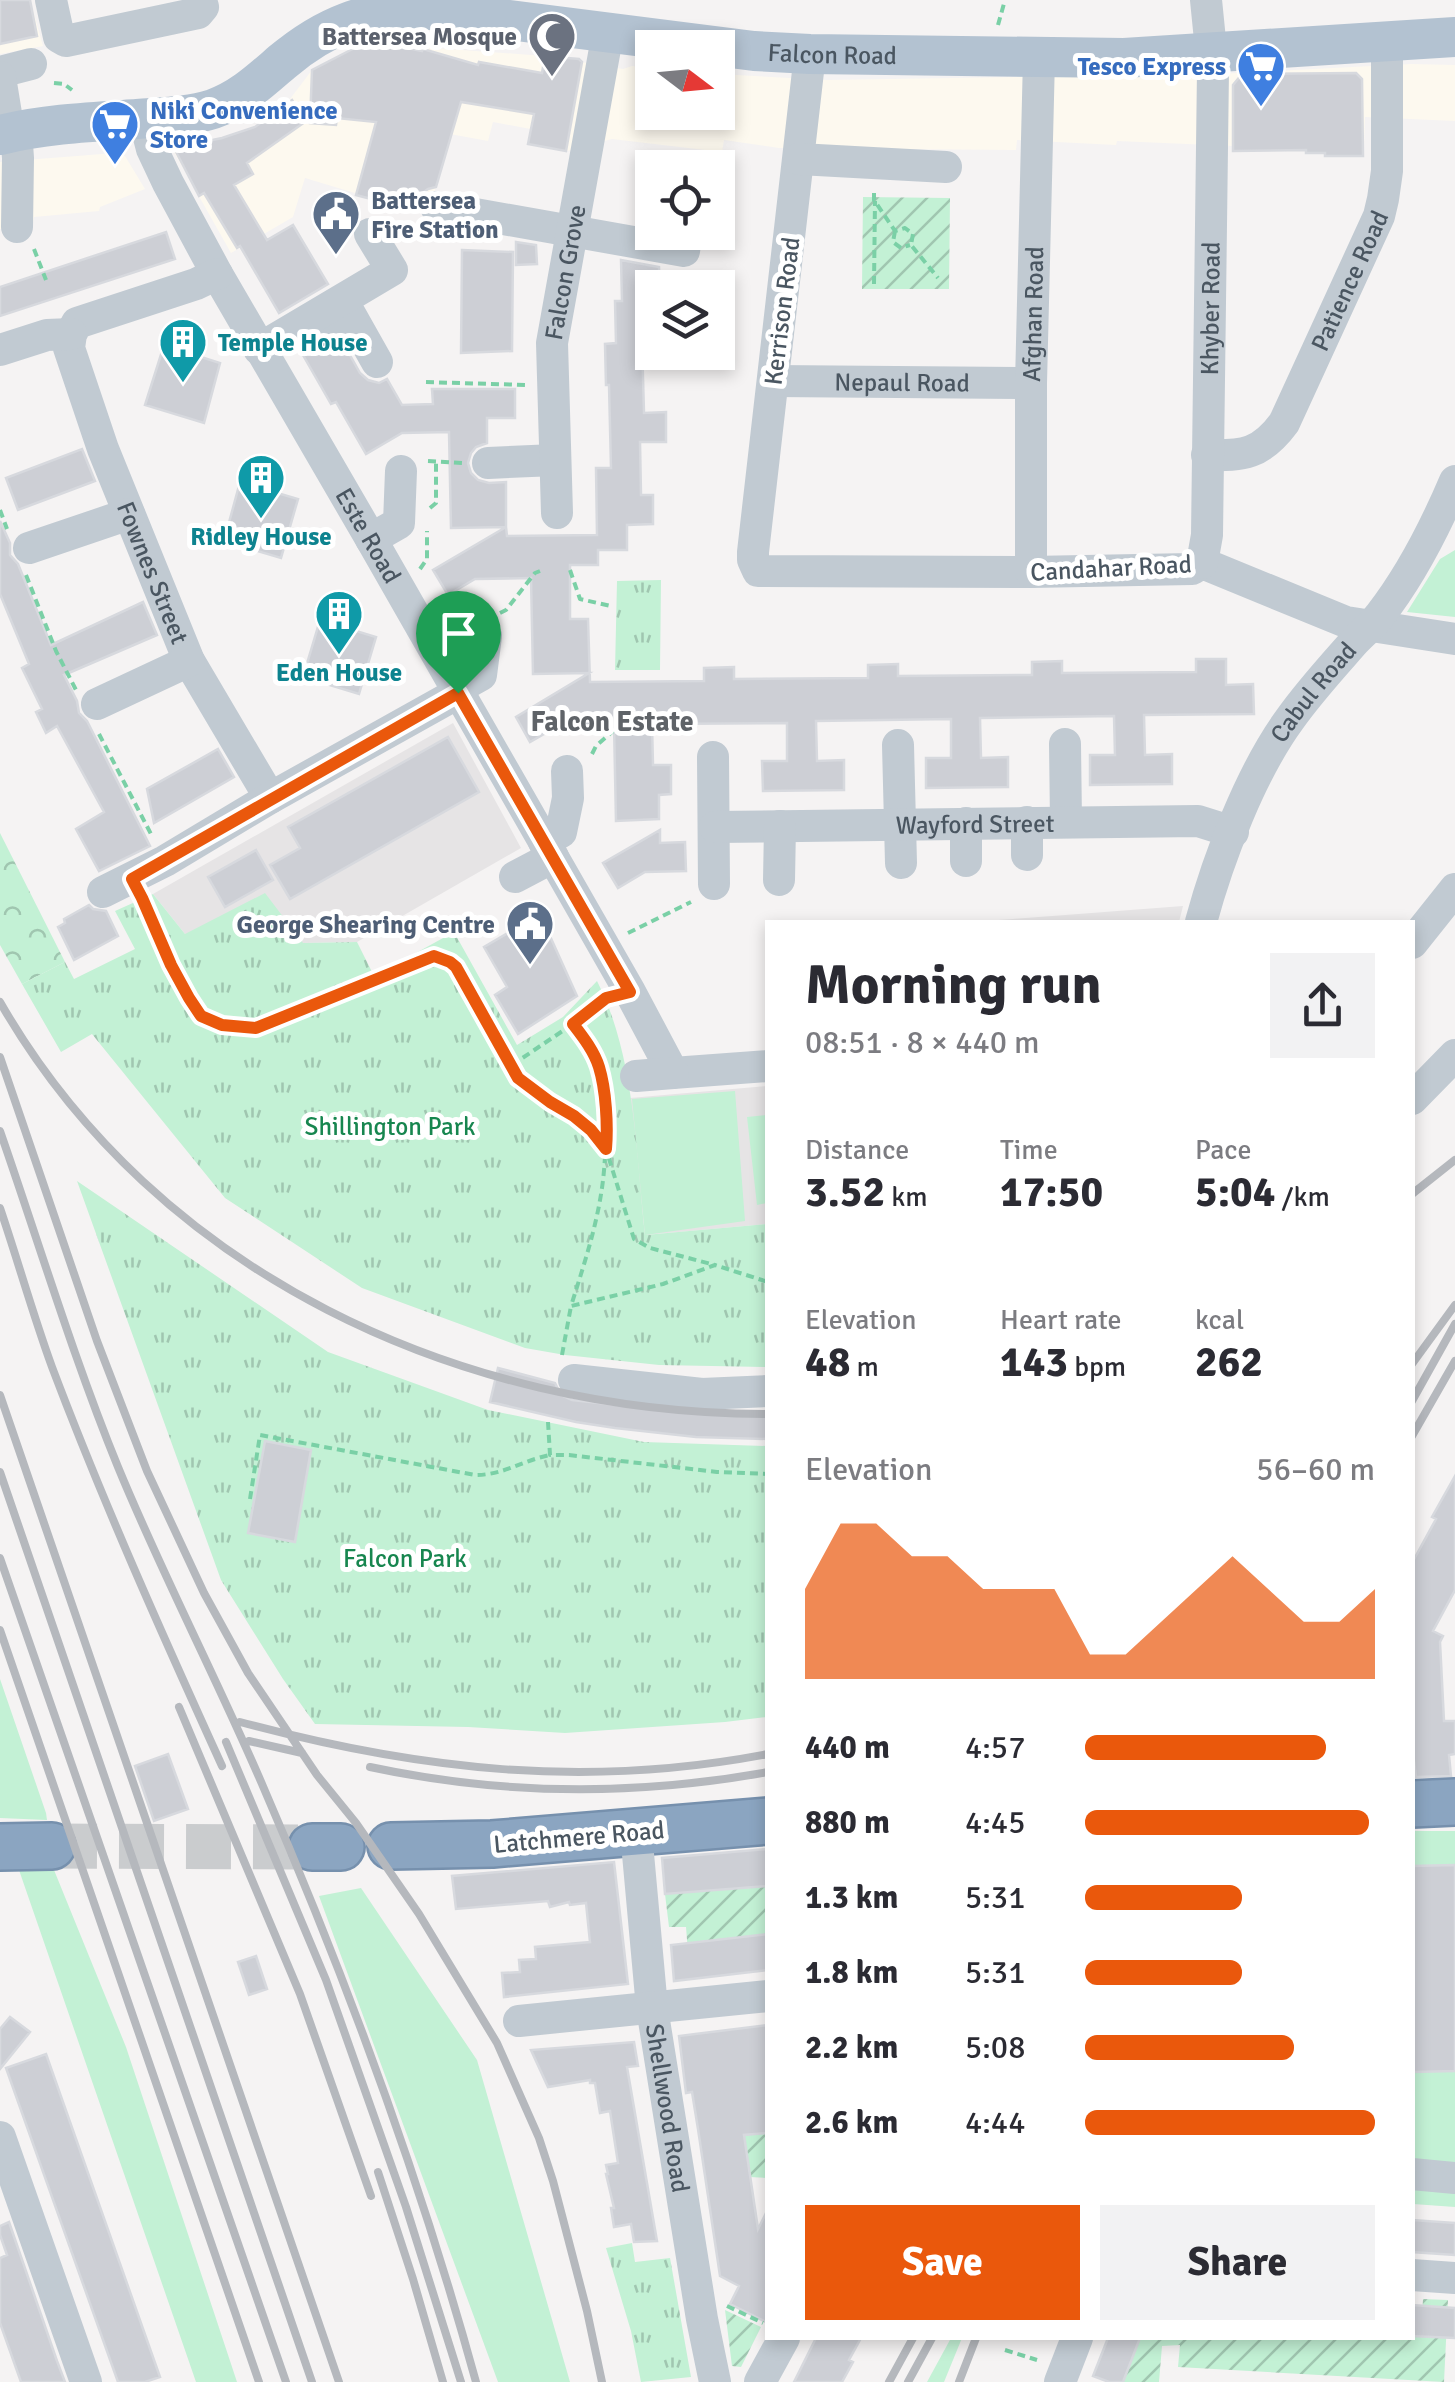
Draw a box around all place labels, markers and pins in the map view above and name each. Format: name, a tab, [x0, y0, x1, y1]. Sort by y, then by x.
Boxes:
mosque icon: Battersea Mosque	[526, 10, 578, 78]
place label: Battersea Mosque	[322, 21, 517, 52]
supermarket icon: Tesco Express	[1235, 40, 1287, 108]
place label: Tesco Express	[1078, 51, 1226, 82]
place label: Niki Convenience Store	[150, 95, 338, 155]
supermarket icon: Niki Convenience Store	[89, 98, 141, 166]
place label: Battersea Fire Station	[371, 185, 499, 245]
public building icon: Battersea Fire Station	[310, 188, 362, 256]
building icon: Temple House	[157, 316, 209, 384]
place label: Temple House	[218, 327, 368, 358]
building icon: Ridley House	[235, 452, 287, 520]
place label: Ridley House	[190, 521, 332, 552]
building icon: Eden House	[313, 588, 365, 656]
pin	[416, 591, 501, 694]
place label: Eden House	[276, 657, 402, 688]
public building icon: George Shearing Centre	[504, 898, 556, 966]
place label: George Shearing Centre	[237, 909, 495, 940]

